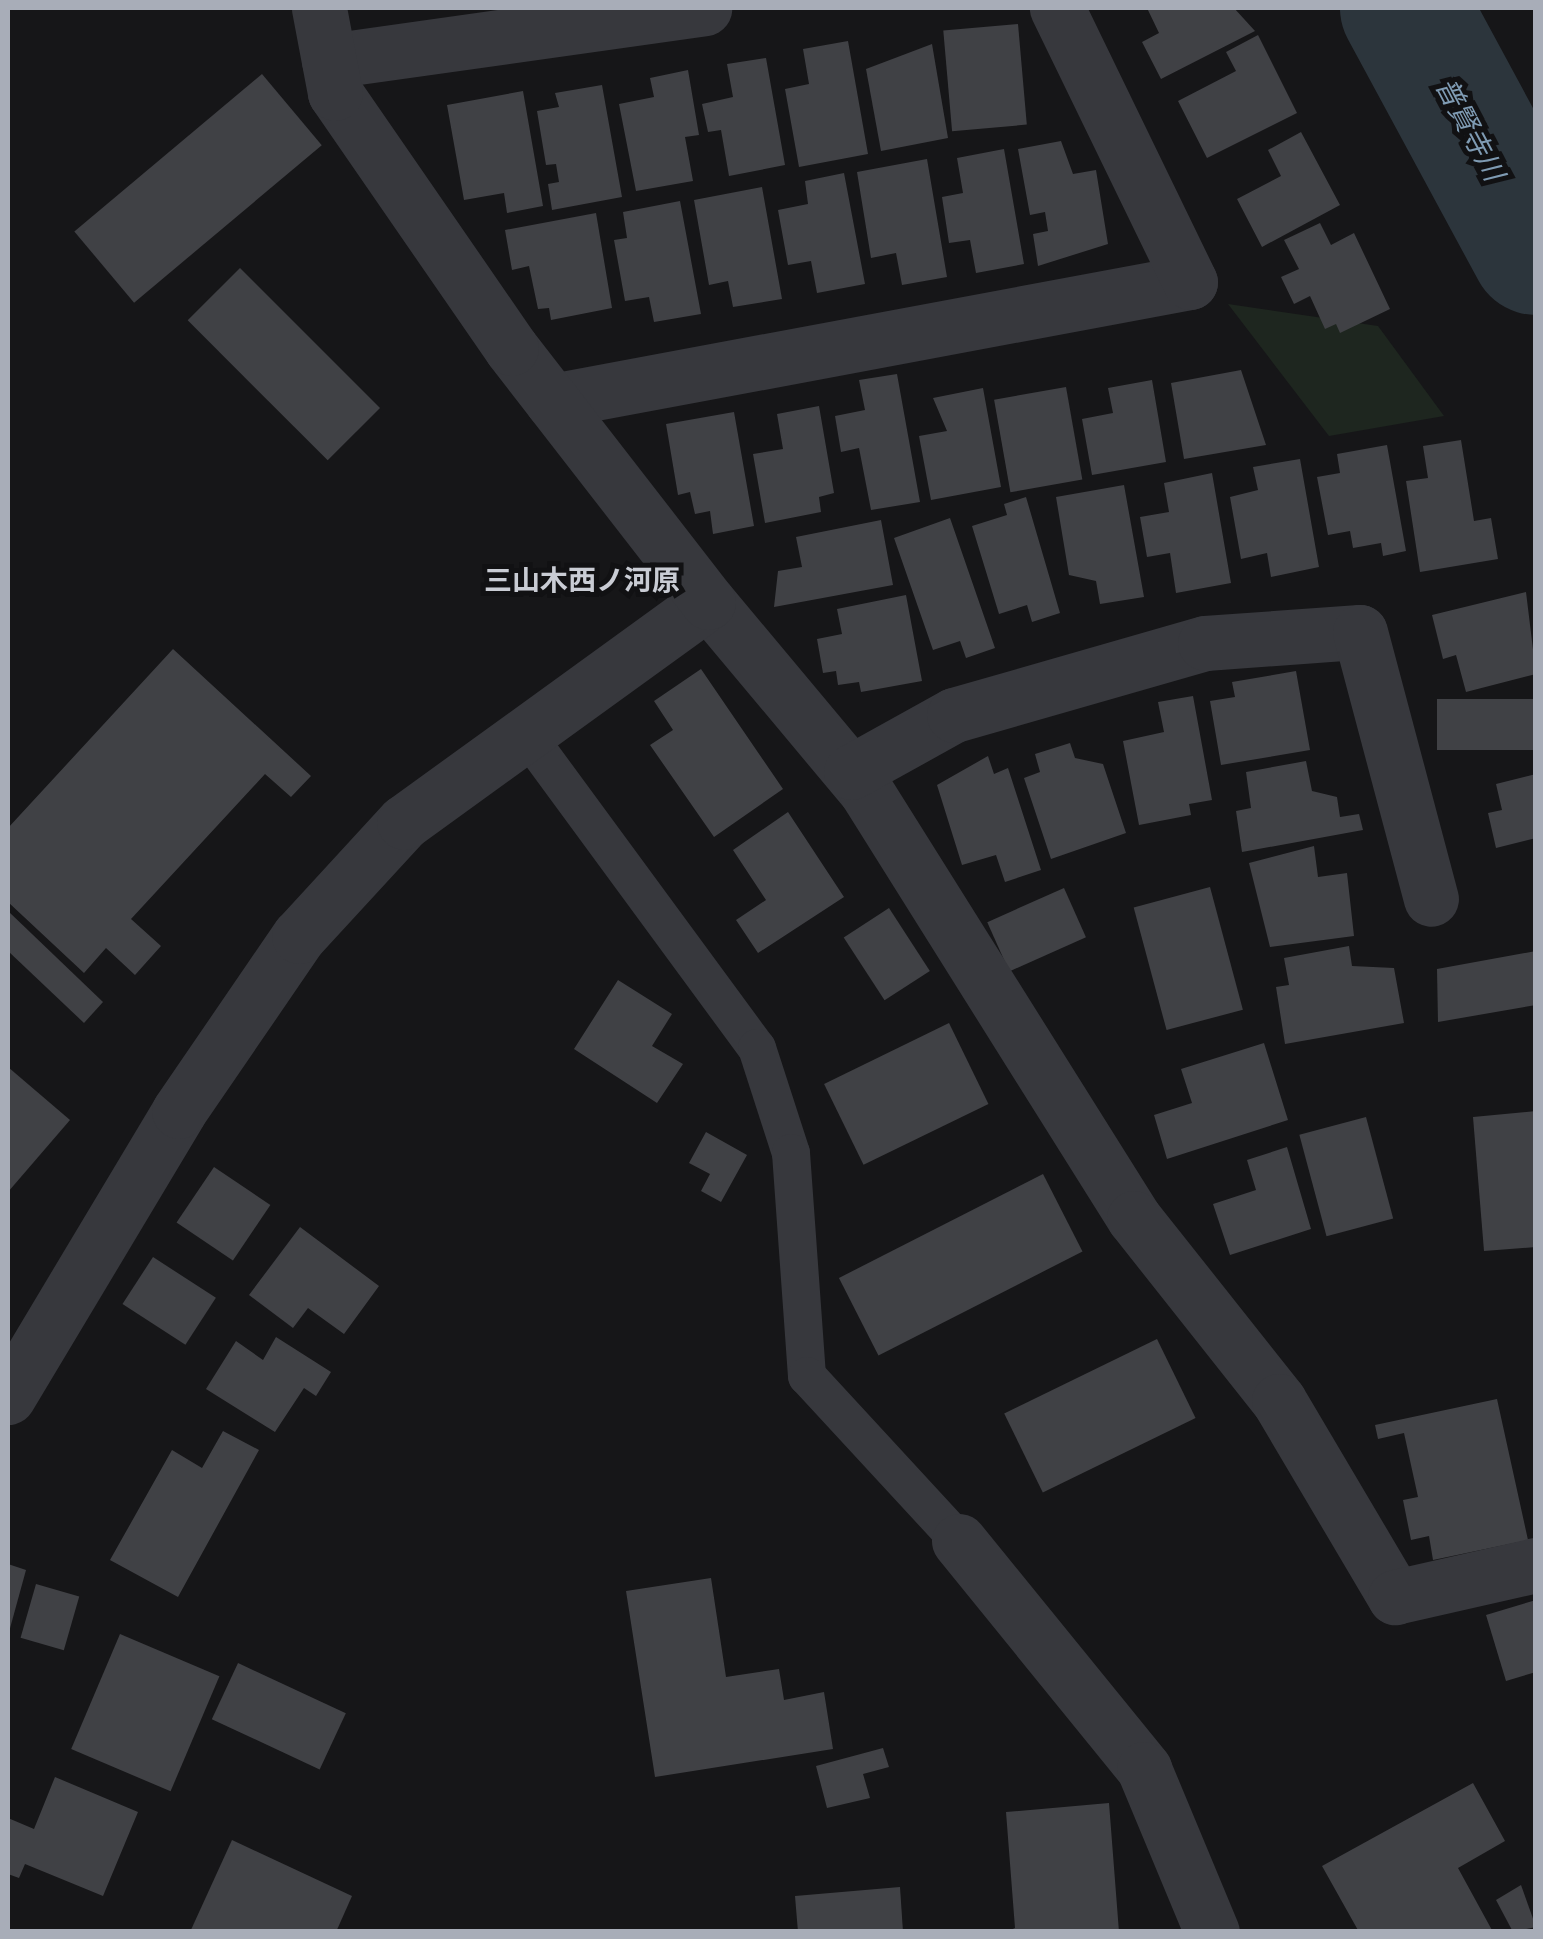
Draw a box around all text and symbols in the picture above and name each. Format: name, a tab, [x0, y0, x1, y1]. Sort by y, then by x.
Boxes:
water label: 普賢寺川	[1429, 72, 1511, 186]
district label: 三山木西ノ河原	[484, 563, 680, 597]

